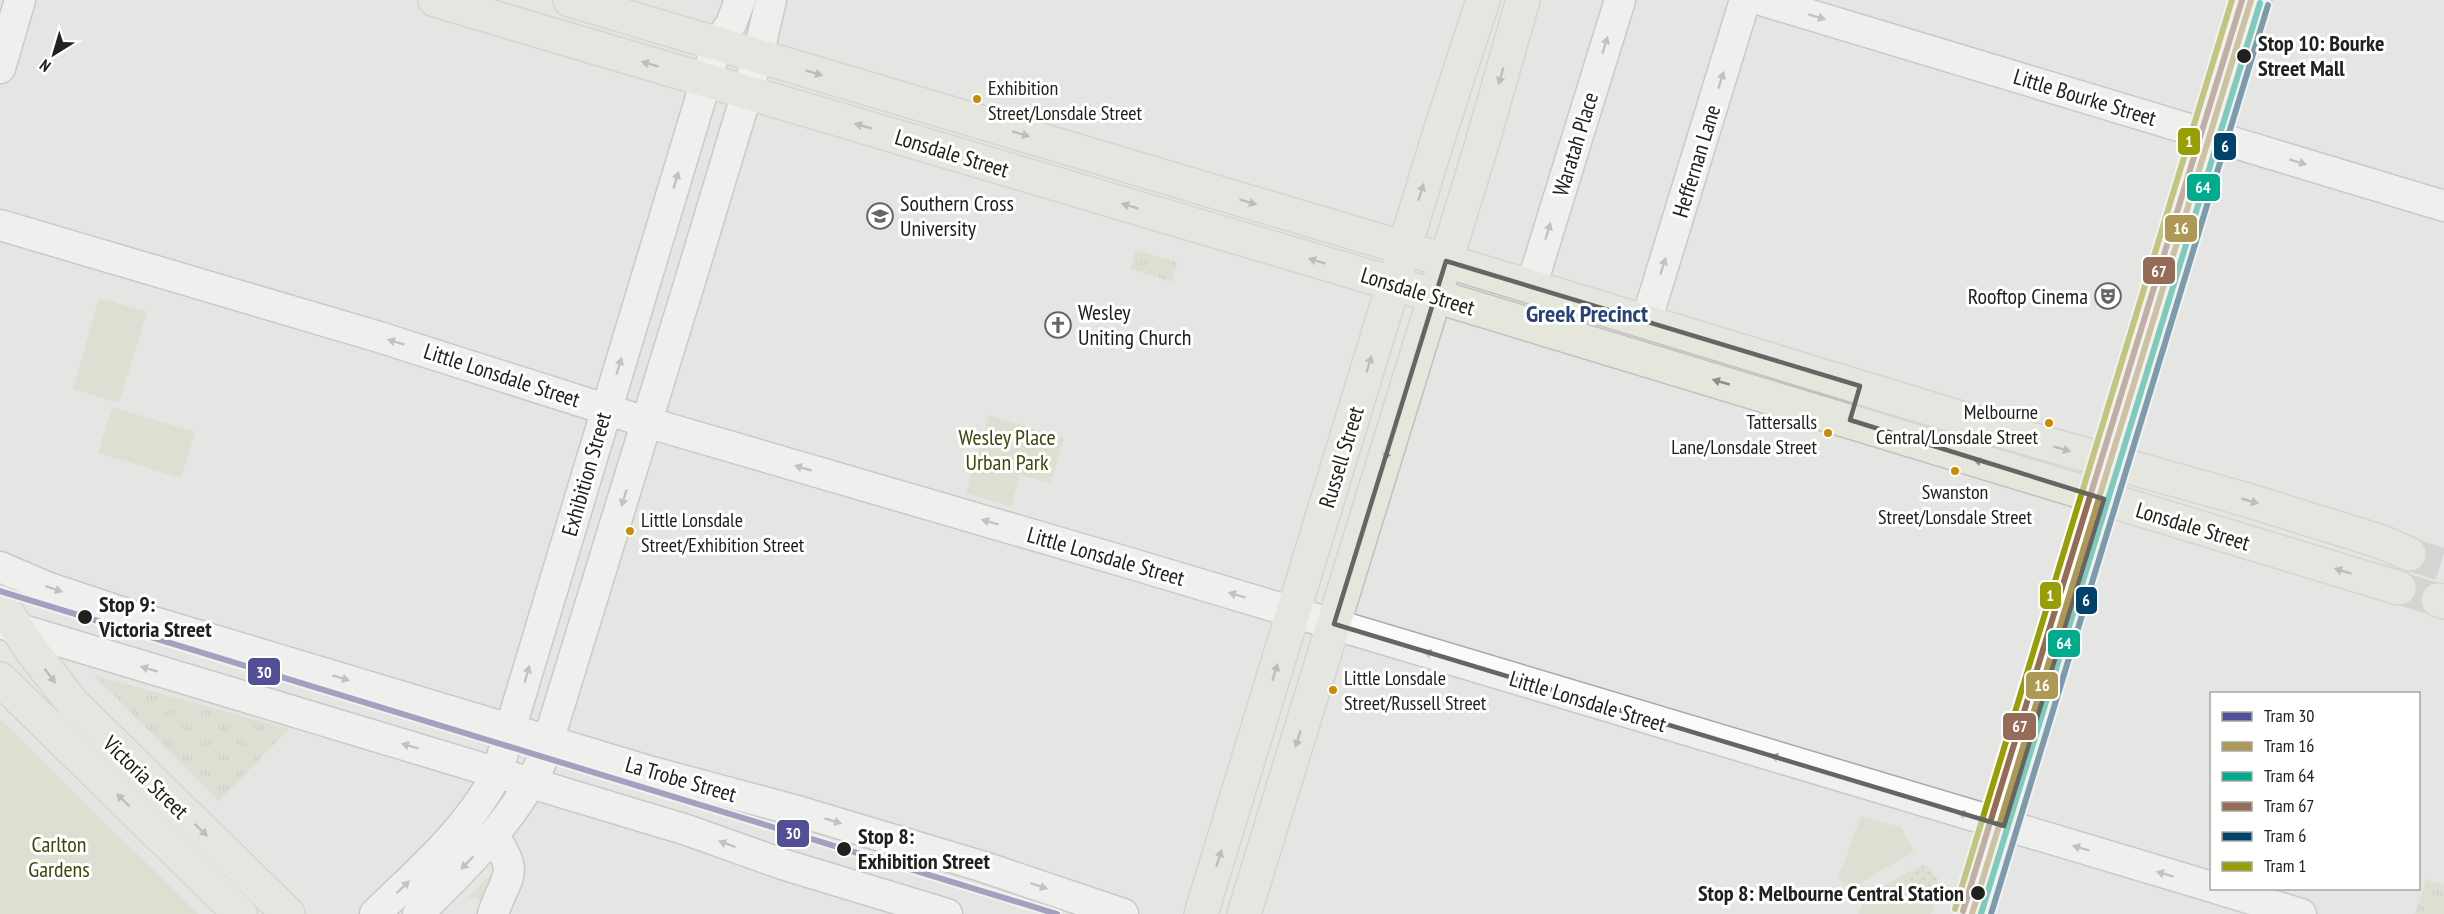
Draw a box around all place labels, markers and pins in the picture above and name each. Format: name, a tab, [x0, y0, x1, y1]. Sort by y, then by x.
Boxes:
place label: Stop 10: Bourke Street Mall	[2258, 29, 2384, 82]
marker: Stop 10: Bourke Street Mall	[2235, 47, 2253, 65]
place label: Exhibition Street/Lonsdale Street	[988, 75, 1143, 126]
marker: Exhibition Street/Lonsdale Street	[971, 93, 983, 105]
place label: Southern Cross University	[900, 189, 1014, 242]
school or university icon: Southern Cross University	[865, 201, 895, 231]
theatre icon: Rooftop Cinema	[2093, 281, 2123, 311]
place label: Rooftop Cinema	[1968, 282, 2088, 310]
place label: Wesley Uniting Church	[1078, 298, 1191, 351]
church icon: Wesley Uniting Church	[1043, 310, 1073, 340]
place label: Melbourne Central/Lonsdale Street	[1876, 399, 2038, 450]
place label: Tattersalls Lane/Lonsdale Street	[1671, 409, 1817, 460]
marker: Melbourne Central/Lonsdale Street	[2043, 417, 2055, 429]
marker: Tattersalls Lane/Lonsdale Street	[1822, 427, 1834, 439]
marker: Swanston Street/Lonsdale Street	[1949, 465, 1961, 477]
place label: Swanston Street/Lonsdale Street	[1878, 479, 2033, 530]
place label: Little Lonsdale Street/Exhibition Street	[641, 507, 805, 558]
marker: Little Lonsdale Street/Exhibition Street	[624, 525, 636, 537]
place label: Stop 9: Victoria Street	[98, 590, 212, 643]
marker: Stop 9: Victoria Street	[76, 608, 94, 626]
place label: Little Lonsdale Street/Russell Street	[1344, 665, 1487, 716]
marker: Little Lonsdale Street/Russell Street	[1327, 684, 1339, 696]
place label: Stop 8: Exhibition Street	[858, 822, 991, 875]
marker: Stop 8: Exhibition Street	[835, 840, 853, 858]
place label: Stop 8: Melbourne Central Station	[1698, 879, 1964, 907]
marker: Stop 8: Melbourne Central Station	[1969, 884, 1987, 902]

